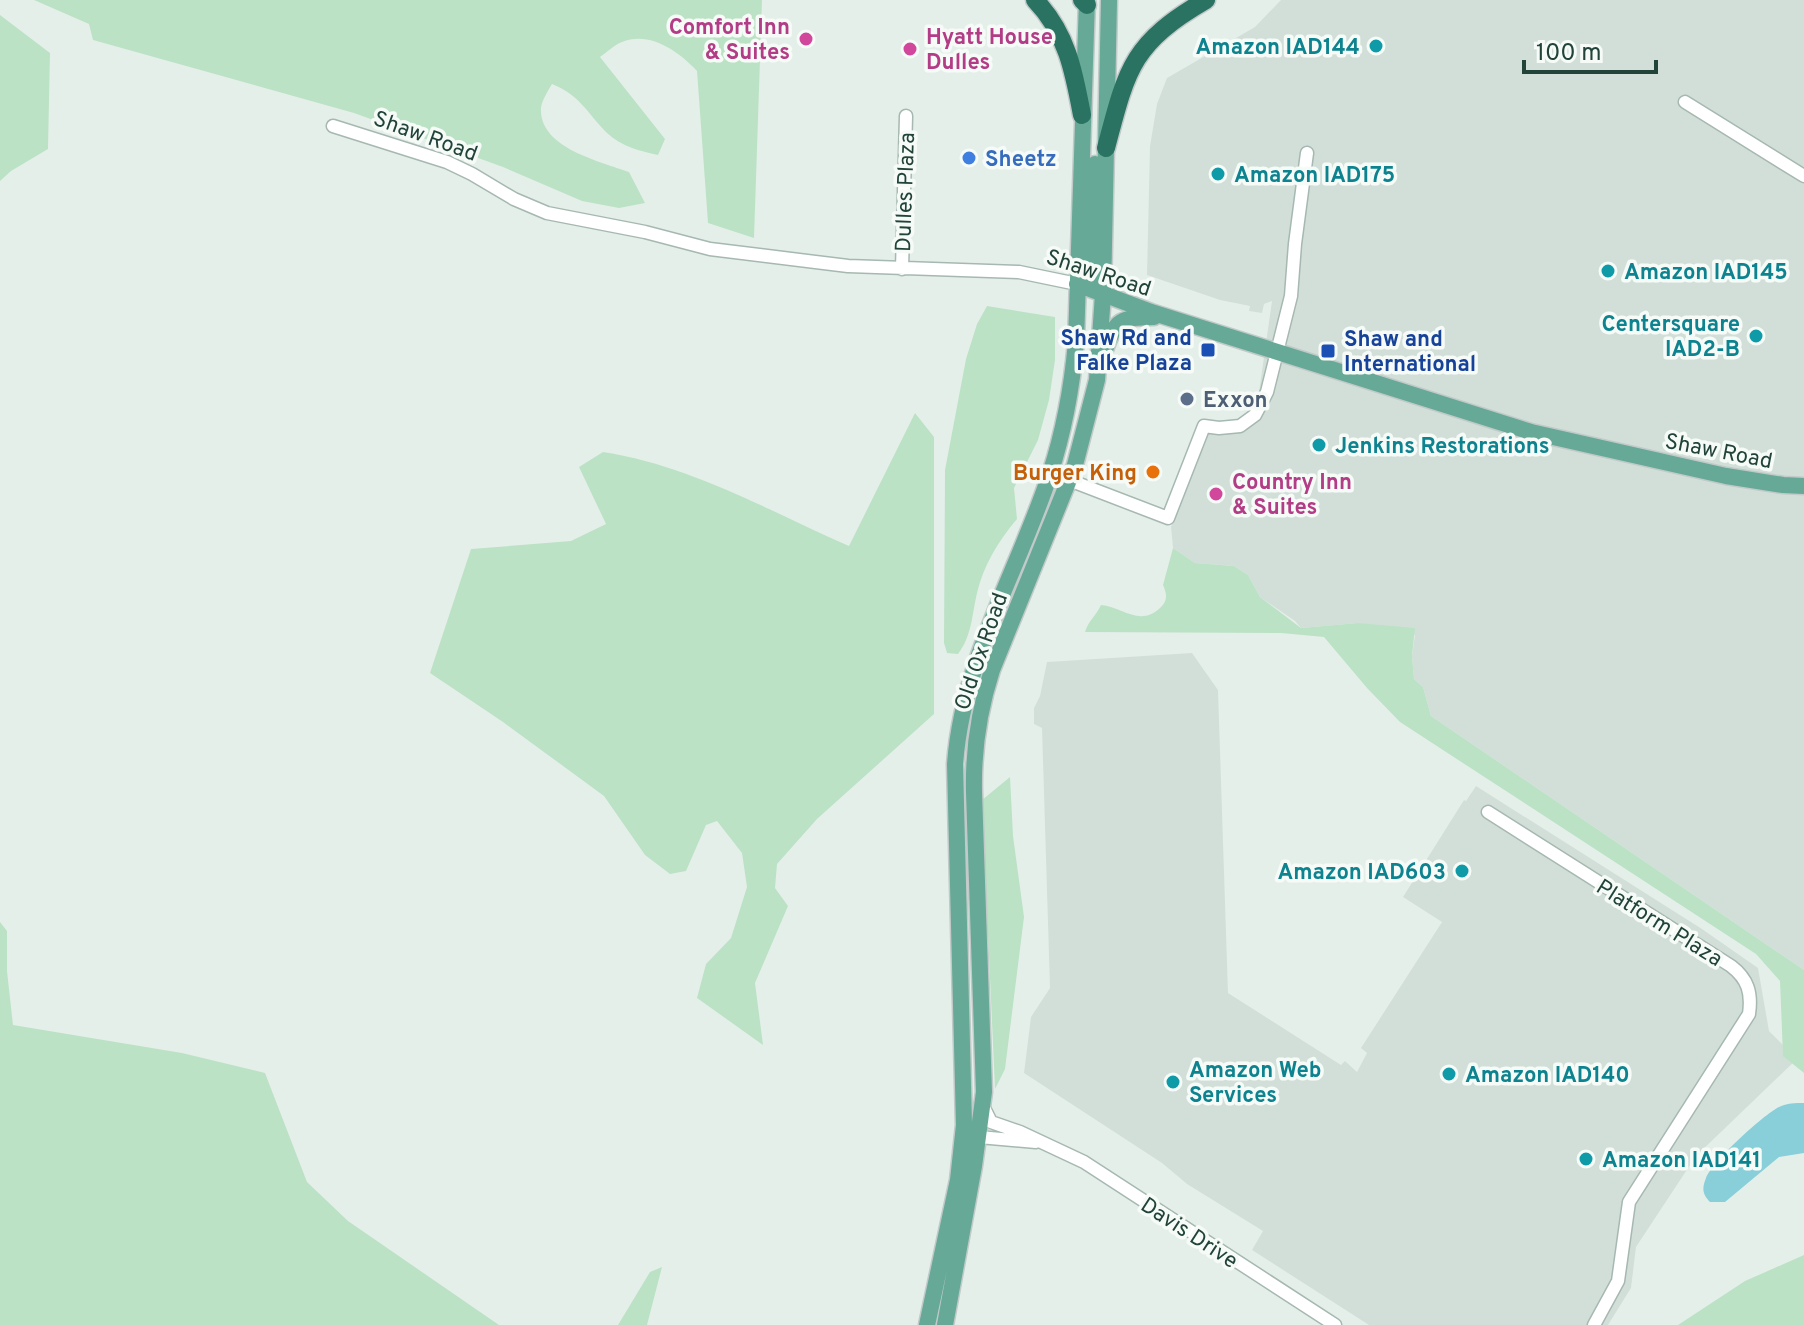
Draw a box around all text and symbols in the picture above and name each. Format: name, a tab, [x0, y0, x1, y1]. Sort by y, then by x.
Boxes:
place label: Comfort Inn & Suites	[669, 15, 790, 67]
scale bar	[1524, 24, 1656, 74]
place label: Hyatt House Dulles	[926, 25, 1053, 77]
marker: Comfort Inn & Suites	[797, 30, 815, 48]
place label: Amazon IAD144	[1196, 35, 1360, 62]
marker: Amazon IAD144	[1367, 37, 1385, 55]
text: 100 m	[1536, 39, 1602, 69]
marker: Hyatt House Dulles	[901, 40, 919, 58]
street label: Shaw Road	[369, 106, 481, 169]
street label: Dulles Plaza	[891, 132, 922, 252]
place label: Sheetz	[985, 147, 1057, 174]
marker: Sheetz	[960, 149, 978, 167]
place label: Amazon IAD175	[1234, 163, 1395, 190]
marker: Amazon IAD175	[1209, 165, 1227, 183]
street label: Shaw Road	[1042, 245, 1154, 304]
place label: Amazon IAD145	[1624, 260, 1788, 287]
marker: Amazon IAD145	[1599, 262, 1617, 280]
place label: Centersquare IAD2-B	[1602, 312, 1740, 364]
place label: Shaw Rd and Falke Plaza	[1060, 326, 1192, 378]
place label: Shaw and International	[1344, 327, 1476, 379]
marker: Centersquare IAD2-B	[1747, 327, 1765, 345]
marker: Shaw Rd and Falke Plaza	[1199, 341, 1217, 359]
marker: Shaw and International	[1319, 342, 1337, 360]
place label: Exxon	[1203, 388, 1267, 415]
marker: Exxon	[1178, 390, 1196, 408]
street label: Shaw Road	[1663, 429, 1775, 476]
place label: Jenkins Restorations	[1335, 434, 1550, 461]
marker: Jenkins Restorations	[1310, 436, 1328, 454]
place label: Burger King	[1013, 461, 1137, 488]
marker: Burger King	[1144, 463, 1162, 481]
place label: Country Inn & Suites	[1232, 470, 1352, 522]
marker: Country Inn & Suites	[1207, 485, 1225, 503]
street label: Old Ox Road	[950, 590, 1015, 714]
place label: Amazon IAD603	[1278, 860, 1446, 887]
marker: Amazon IAD603	[1453, 862, 1471, 880]
street label: Platform Plaza	[1590, 875, 1727, 974]
place label: Amazon Web Services	[1189, 1058, 1322, 1110]
place label: Amazon IAD140	[1465, 1063, 1630, 1090]
marker: Amazon IAD140	[1440, 1065, 1458, 1083]
marker: Amazon Web Services	[1164, 1073, 1182, 1091]
place label: Amazon IAD141	[1602, 1148, 1761, 1175]
marker: Amazon IAD141	[1577, 1150, 1595, 1168]
street label: Davis Drive	[1135, 1193, 1242, 1276]

